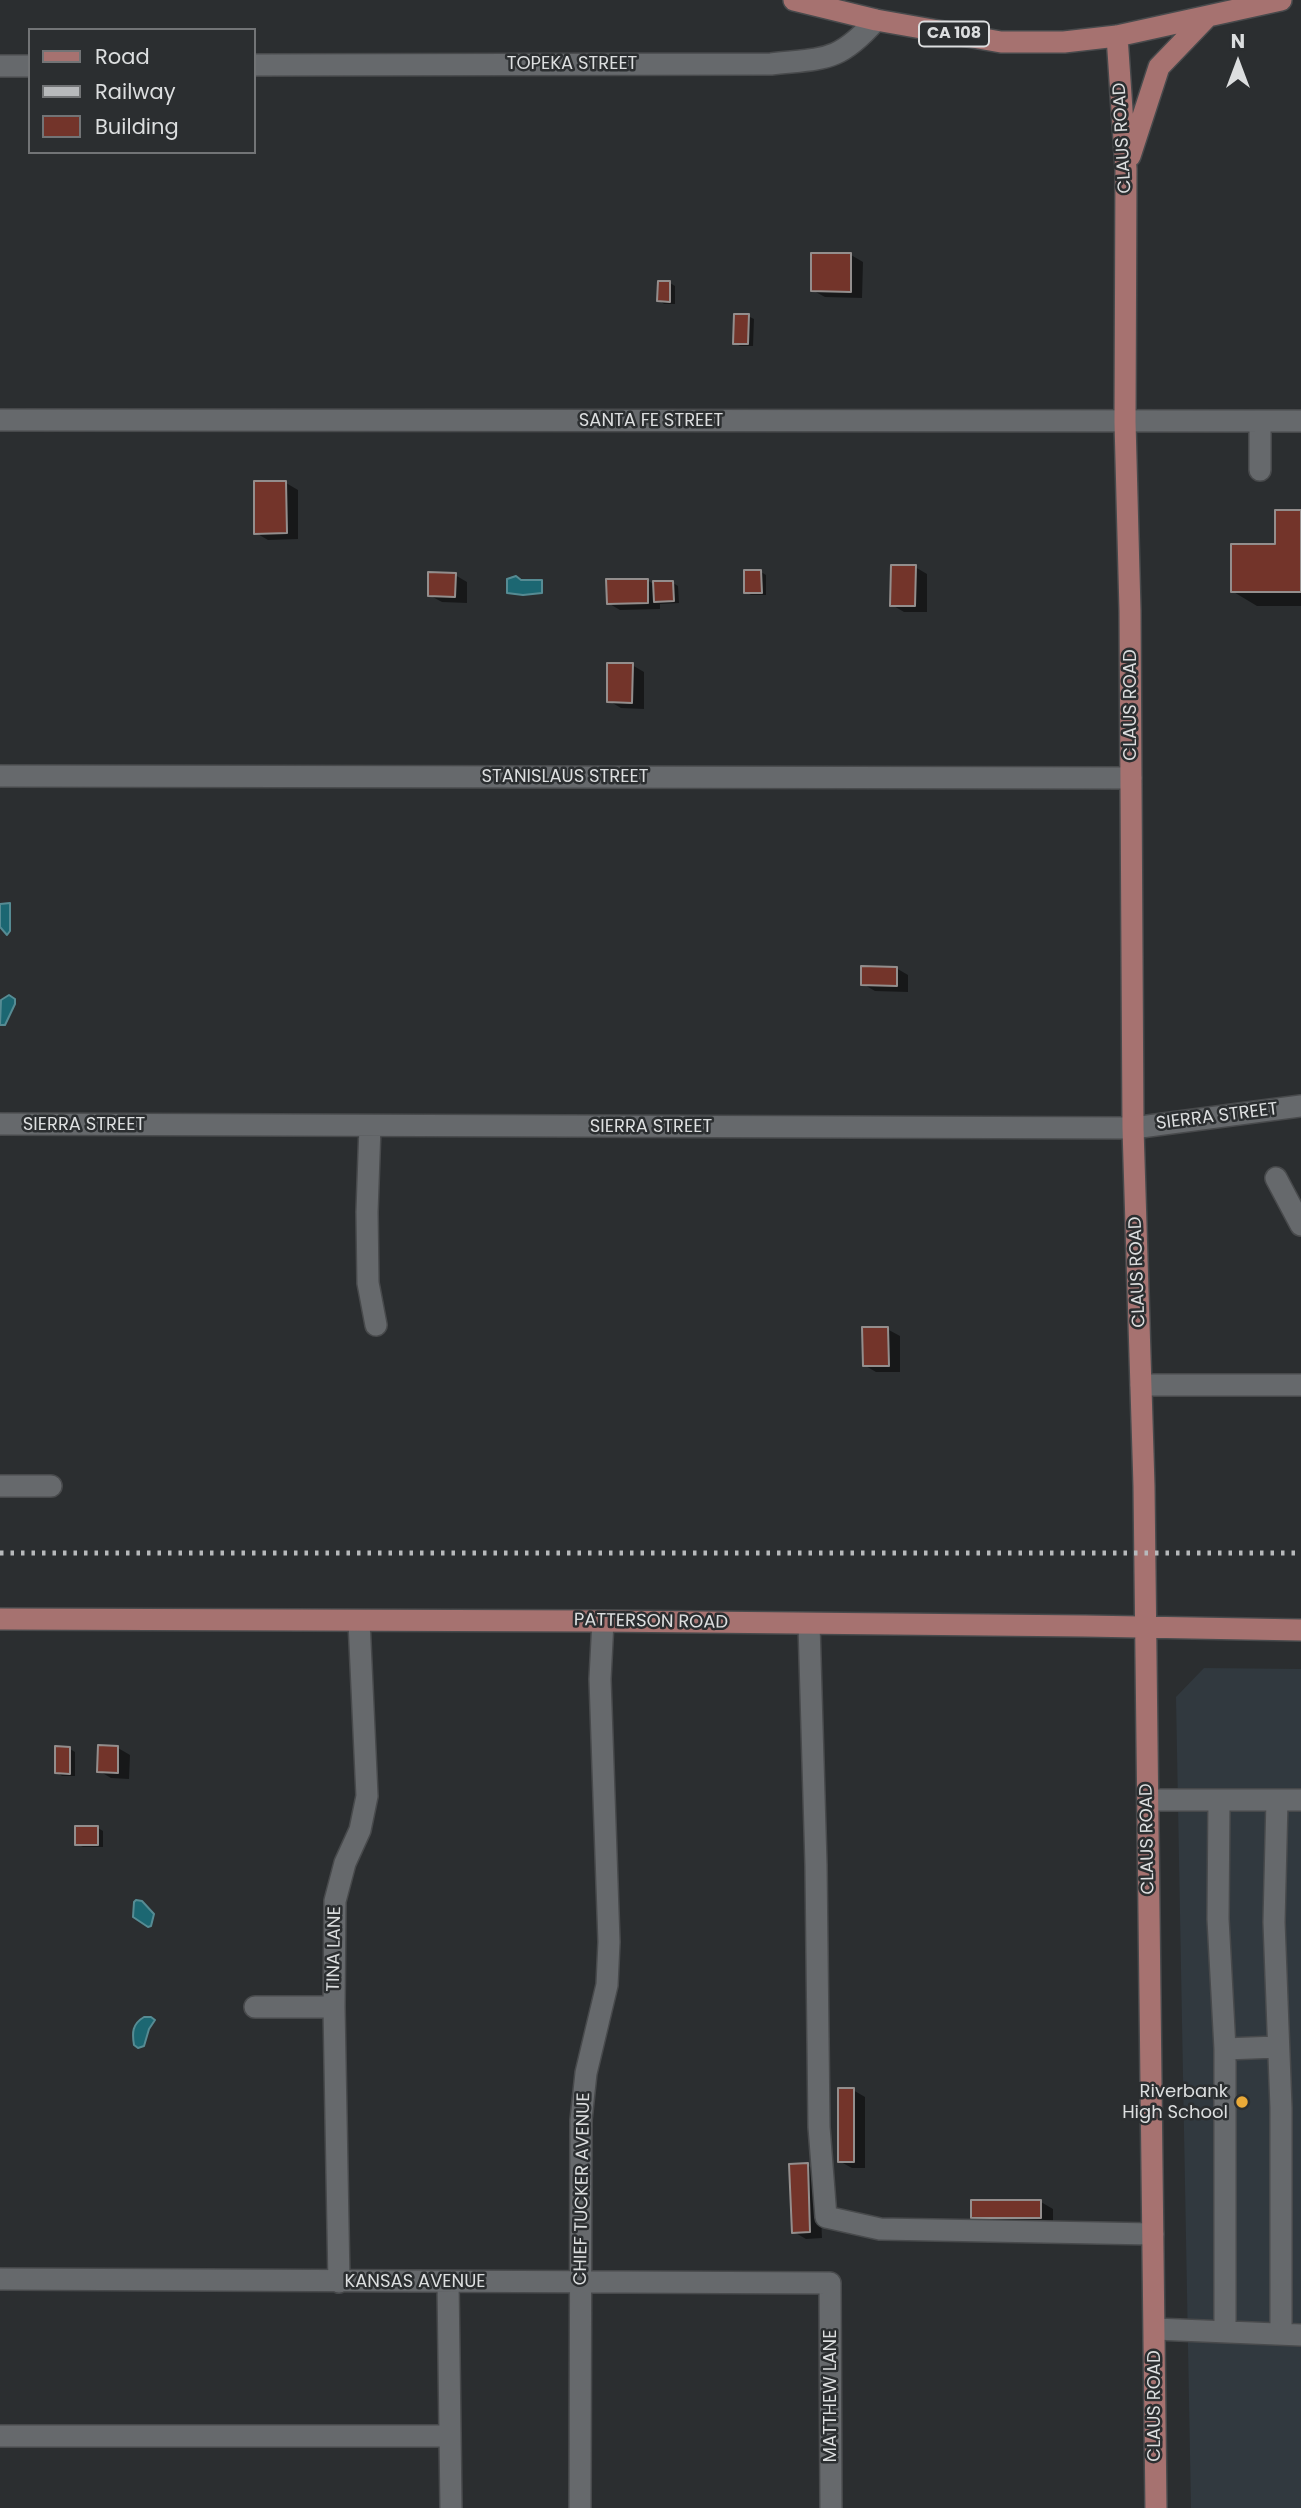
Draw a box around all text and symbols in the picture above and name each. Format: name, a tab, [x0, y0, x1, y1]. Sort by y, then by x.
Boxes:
road number: CA 108	[919, 22, 989, 46]
legend	[28, 28, 256, 154]
north arrow	[1203, 28, 1273, 98]
text: N	[1231, 28, 1245, 55]
text: Road	[95, 42, 150, 71]
street label: TOPEKA STREET	[507, 53, 637, 75]
text: Railway	[95, 77, 176, 106]
street label: CLAUS ROAD	[1109, 82, 1137, 194]
text: Building	[95, 112, 179, 141]
street label: SANTA FE STREET	[579, 410, 723, 432]
street label: CLAUS ROAD	[1120, 649, 1142, 761]
street label: STANISLAUS STREET	[482, 766, 648, 788]
street label: SIERRA STREET	[1155, 1099, 1279, 1135]
street label: SIERRA STREET	[23, 1114, 145, 1136]
street label: SIERRA STREET	[590, 1116, 712, 1138]
street label: CLAUS ROAD	[1125, 1216, 1151, 1328]
street label: PATTERSON ROAD	[574, 1610, 728, 1634]
street label: CLAUS ROAD	[1136, 1783, 1160, 1895]
street label: TINA LANE	[323, 1906, 347, 1992]
place label: Riverbank High School	[1122, 2081, 1228, 2124]
street label: CHIEF TUCKER AVENUE	[571, 2092, 595, 2286]
marker: Riverbank High School	[1234, 2094, 1250, 2110]
street label: KANSAS AVENUE	[344, 2271, 486, 2293]
street label: MATTHEW LANE	[820, 2330, 842, 2462]
street label: CLAUS ROAD	[1144, 2350, 1166, 2462]

